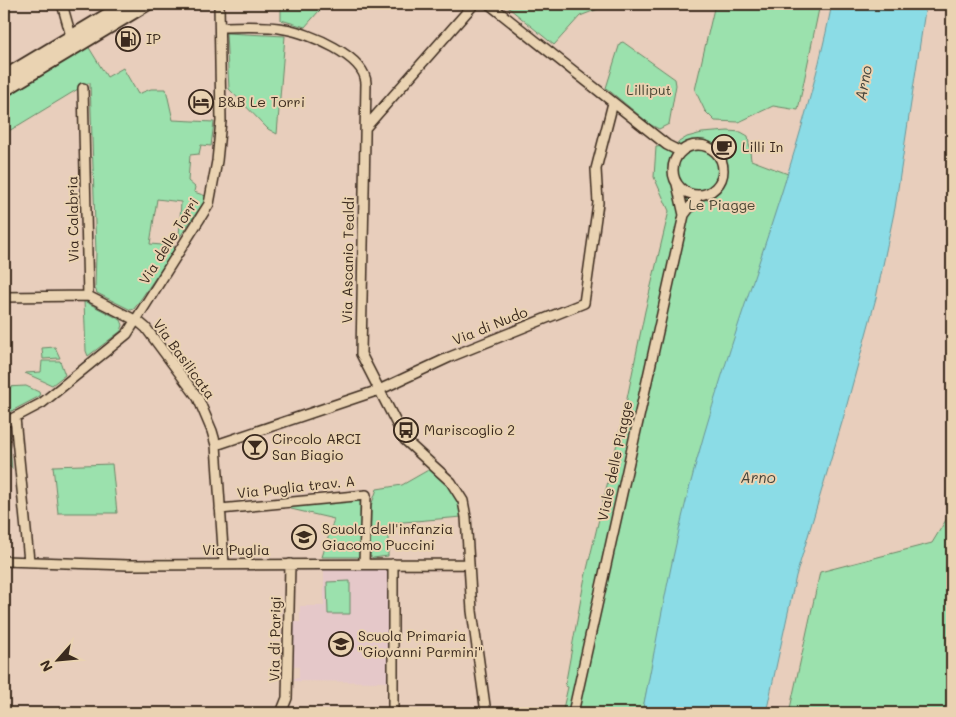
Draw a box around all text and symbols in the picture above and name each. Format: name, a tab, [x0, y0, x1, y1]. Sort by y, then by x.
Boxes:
fuel station icon: IP	[115, 26, 141, 52]
place label: IP	[146, 29, 161, 48]
water label: Arno	[850, 64, 876, 102]
park label: Lilliput	[626, 80, 672, 99]
hotel icon: B&B Le Torri	[188, 89, 214, 115]
place label: B&B Le Torri	[218, 92, 305, 111]
cafe icon: Lilli In	[711, 134, 737, 160]
place label: Lilli In	[742, 137, 783, 156]
street label: Via Calabria	[62, 176, 83, 262]
street label: Via delle Torri	[134, 194, 203, 288]
park label: Le Piagge	[689, 195, 755, 214]
street label: Via Ascanio Tealdi	[337, 197, 358, 323]
street label: Via di Nudo	[449, 302, 530, 349]
street label: Via Basilicata	[149, 315, 220, 403]
street label: Viale delle Piagge	[592, 399, 637, 523]
bus stop icon: Mariscoglio 2	[393, 417, 419, 443]
place label: Mariscoglio 2	[424, 420, 515, 439]
place label: Circolo ARCI San Biagio	[272, 429, 361, 464]
bar icon: Circolo ARCI San Biagio	[242, 434, 268, 460]
water label: Arno	[740, 467, 776, 487]
street label: Via Puglia trav. A	[236, 471, 356, 502]
place label: Scuola dell'infanzia Giacomo Puccini	[322, 519, 453, 554]
school or university icon: Scuola dell'infanzia Giacomo Puccini	[291, 524, 317, 550]
street label: Via Puglia	[202, 540, 270, 559]
street label: Via di Parigi	[264, 596, 285, 682]
place label: Scuola Primaria "Giovanni Parmini"	[358, 626, 483, 661]
school or university icon: Scuola Primaria "Giovanni Parmini"	[328, 631, 354, 657]
north arrow	[32, 634, 82, 684]
text: N	[35, 657, 57, 675]

